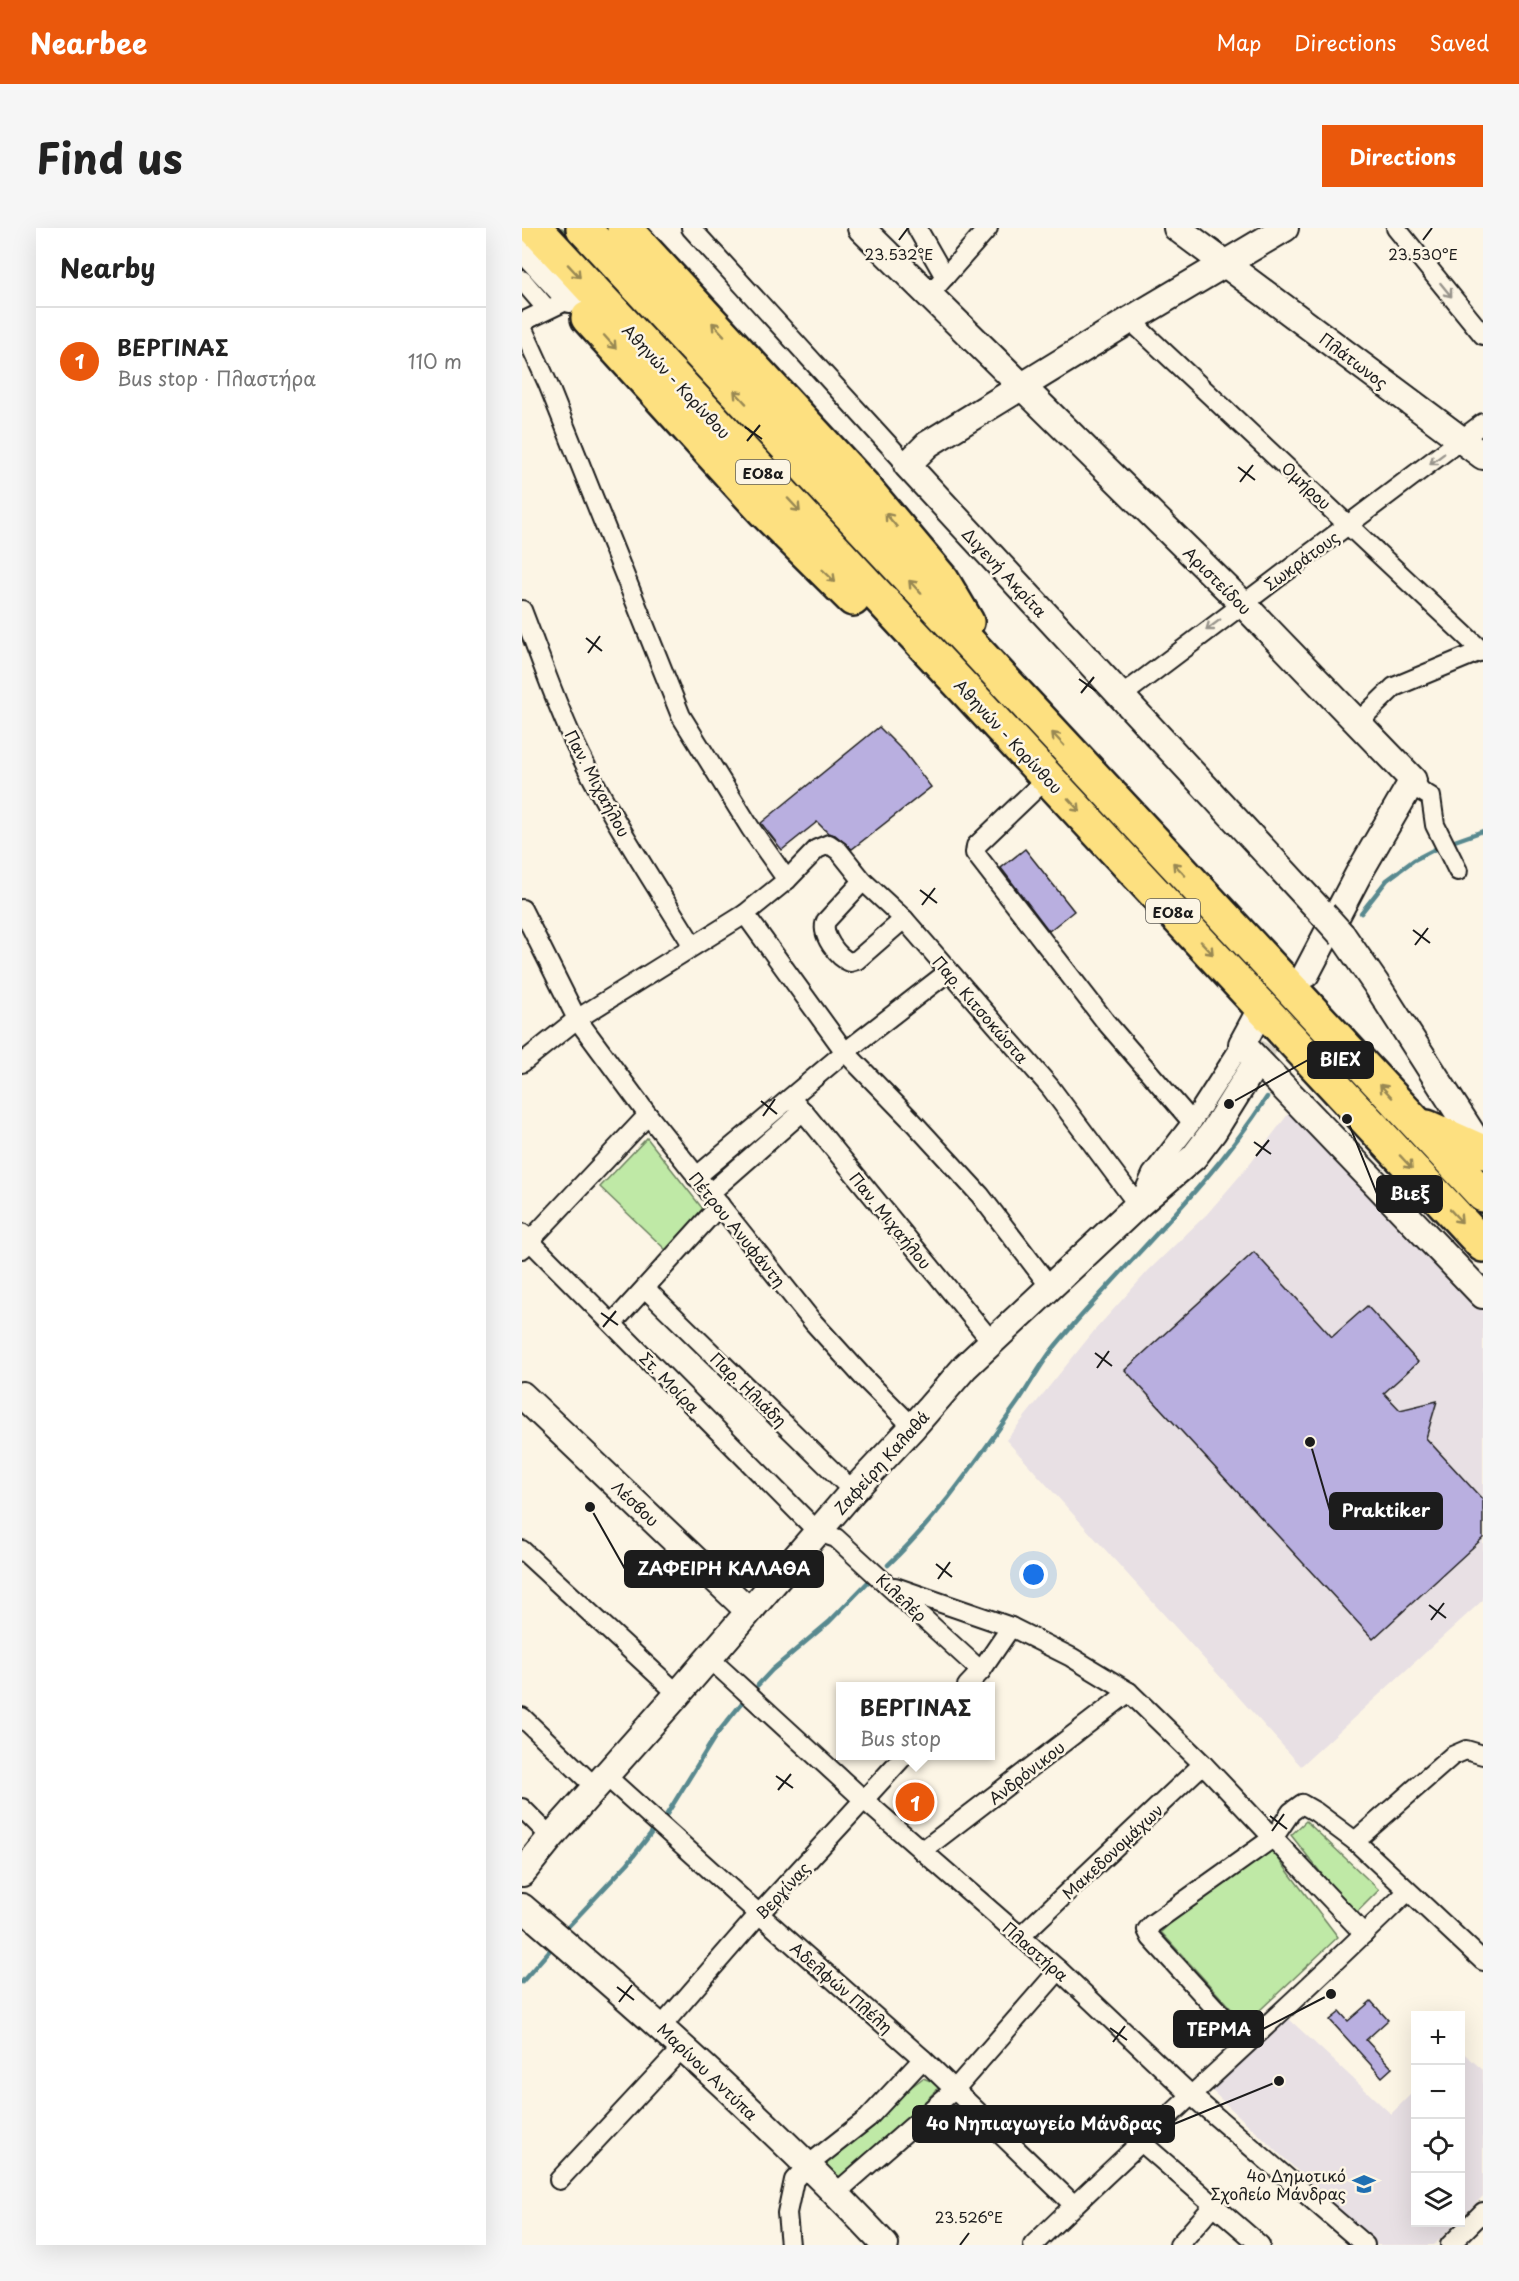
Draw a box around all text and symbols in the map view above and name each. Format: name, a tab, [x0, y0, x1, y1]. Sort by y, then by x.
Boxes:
text: Nearbee	[30, 21, 147, 64]
text: Map	[1216, 26, 1261, 58]
text: Directions	[1294, 26, 1396, 58]
text: Saved	[1429, 26, 1489, 58]
text: Find us	[36, 125, 183, 188]
button: Directions	[1322, 125, 1483, 187]
text: 23.532°E	[865, 242, 933, 265]
text: 23.530°E	[1388, 242, 1458, 265]
text: Nearby	[60, 248, 155, 287]
one-way arrow	[567, 263, 582, 278]
one-way arrow	[1440, 282, 1453, 298]
street label: Αθηνών - Κορίνθου	[617, 318, 737, 444]
one-way arrow	[711, 321, 725, 336]
street label: Πλάτωνος	[1315, 326, 1393, 394]
text: ΒΕΡΓΙΝΑΣ	[117, 330, 229, 363]
one-way arrow	[602, 334, 616, 349]
text: 1	[75, 346, 84, 376]
text: 110 m	[408, 346, 462, 376]
text: Bus stop · Πλαστήρα	[117, 363, 316, 393]
one-way arrow	[733, 390, 747, 405]
one-way arrow	[1429, 452, 1445, 465]
street label: Ομήρου	[1277, 456, 1337, 514]
road number: ΕΟ8α	[736, 460, 790, 484]
one-way arrow	[787, 497, 801, 512]
one-way arrow	[884, 513, 898, 528]
street label: Διγενή Ακρίτα	[957, 522, 1053, 623]
street label: Σωκράτους	[1259, 525, 1343, 595]
street label: Αριστείδου	[1179, 541, 1257, 619]
one-way arrow	[822, 569, 837, 583]
one-way arrow	[908, 579, 922, 594]
one-way arrow	[1205, 619, 1221, 632]
street label: Αθηνών - Κορίνθου	[949, 673, 1069, 799]
street label: Παν. Μιχαήλου	[560, 725, 636, 841]
one-way arrow	[1050, 732, 1065, 747]
one-way arrow	[1067, 797, 1081, 812]
one-way arrow	[1172, 862, 1186, 877]
road number: ΕΟ8α	[1146, 899, 1200, 923]
one-way arrow	[1200, 940, 1214, 955]
street label: Παρ. Κιτσοκώστα	[927, 950, 1035, 1068]
callout: ΒΙΕΧ	[1308, 1042, 1373, 1078]
text: ΒΙΕΧ	[1320, 1045, 1361, 1072]
one-way arrow	[1379, 1084, 1393, 1099]
one-way arrow	[1399, 1154, 1413, 1169]
street label: Πέτρου Ανυφάντη	[684, 1166, 792, 1292]
street label: Παν. Μιχαήλου	[844, 1166, 938, 1274]
callout: Βιεξ	[1377, 1176, 1442, 1212]
text: Βιεξ	[1390, 1179, 1430, 1206]
one-way arrow	[1449, 1208, 1463, 1223]
street label: Στ. Μοίρα	[635, 1346, 706, 1418]
street label: Παρ. Ηλιάδη	[705, 1346, 793, 1432]
street label: Ζαφείρη Καλαθά	[828, 1405, 934, 1519]
street label: Λέσβου	[607, 1475, 665, 1531]
callout: Praktiker	[1330, 1493, 1442, 1529]
text: Praktiker	[1342, 1496, 1431, 1523]
callout: ΖΑΦΕΙΡΗ ΚΑΛΑΘΑ	[625, 1551, 823, 1587]
text: ΖΑΦΕΙΡΗ ΚΑΛΑΘΑ	[637, 1554, 811, 1581]
your location	[1019, 1560, 1048, 1589]
street label: Κιλελέρ	[871, 1567, 933, 1627]
popup	[836, 1682, 995, 1760]
text: ΒΕΡΓΙΝΑΣ	[860, 1690, 971, 1723]
text: Bus stop	[860, 1723, 941, 1753]
street label: Ανδρόνικου	[983, 1735, 1069, 1809]
pin: 1	[896, 1780, 934, 1824]
street label: Μακεδονομάχων	[1056, 1798, 1168, 1904]
street label: Βεργίνας	[749, 1856, 815, 1924]
street label: Πλαστήρα	[998, 1916, 1074, 1986]
street label: Αδελφών Πλέλη	[786, 1936, 898, 2038]
callout: ΤΕΡΜΑ	[1174, 2011, 1263, 2047]
map controls	[1411, 2011, 1465, 2227]
button: +	[1411, 2011, 1465, 2065]
text: ΤΕΡΜΑ	[1187, 2015, 1251, 2042]
street label: Μαρίνου Αντύπα	[652, 2017, 764, 2126]
button: −	[1411, 2065, 1465, 2119]
callout: 4ο Νηπιαγωγείο Μάνδρας	[913, 2106, 1174, 2142]
text: 4ο Νηπιαγωγείο Μάνδρας	[926, 2109, 1162, 2136]
button: locate	[1411, 2119, 1465, 2173]
place label: 4ο Δημοτικό Σχολείο Μάνδρας	[1210, 2163, 1346, 2205]
school or university icon: 4ο Δημοτικό Σχολείο Μάνδρας	[1351, 2171, 1377, 2197]
button: layers	[1411, 2173, 1465, 2227]
text: 23.526°E	[935, 2205, 1003, 2228]

